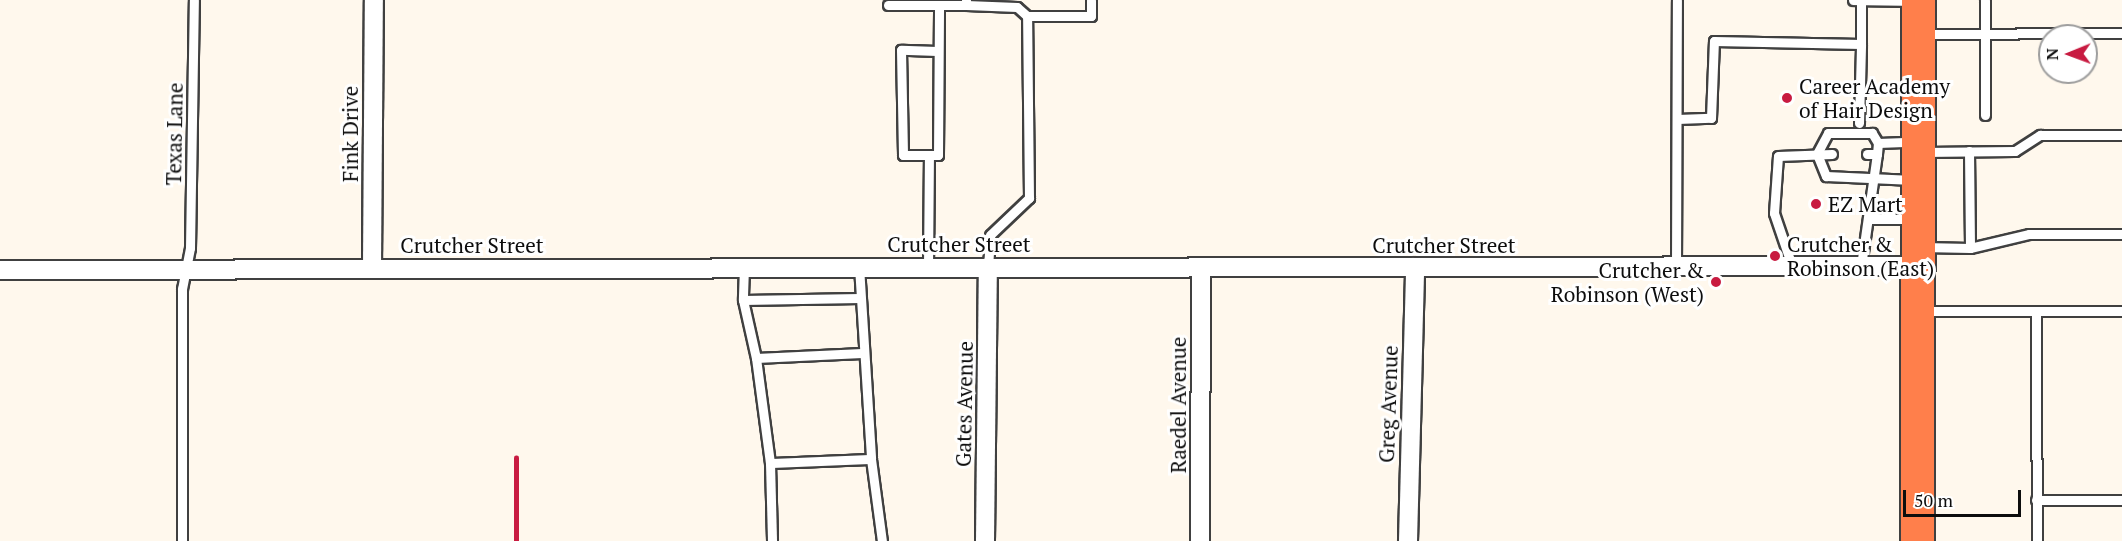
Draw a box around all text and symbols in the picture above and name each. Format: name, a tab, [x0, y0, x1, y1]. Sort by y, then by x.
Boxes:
north arrow	[2038, 24, 2098, 84]
text: N	[2041, 48, 2063, 61]
place label: Career Academy of Hair Design	[1799, 73, 1950, 123]
street label: Texas Lane	[161, 82, 187, 186]
street label: Fink Drive	[337, 86, 363, 182]
marker: Career Academy of Hair Design	[1780, 91, 1794, 105]
place label: EZ Mart	[1828, 191, 1903, 217]
marker: EZ Mart	[1809, 197, 1823, 211]
street label: Crutcher Street	[887, 231, 1031, 257]
place label: Crutcher & Robinson (East)	[1787, 231, 1934, 281]
street label: Crutcher Street	[400, 232, 544, 258]
street label: Crutcher Street	[1372, 232, 1516, 258]
marker: Crutcher & Robinson (East)	[1768, 249, 1782, 263]
place label: Crutcher & Robinson (West)	[1551, 257, 1704, 307]
marker: Crutcher & Robinson (West)	[1709, 275, 1723, 289]
street label: Raedel Avenue	[1165, 337, 1191, 473]
street label: Gates Avenue	[950, 341, 978, 467]
street label: Greg Avenue	[1373, 345, 1403, 463]
scale bar	[1906, 478, 2024, 516]
text: 50 m	[1914, 488, 1953, 512]

